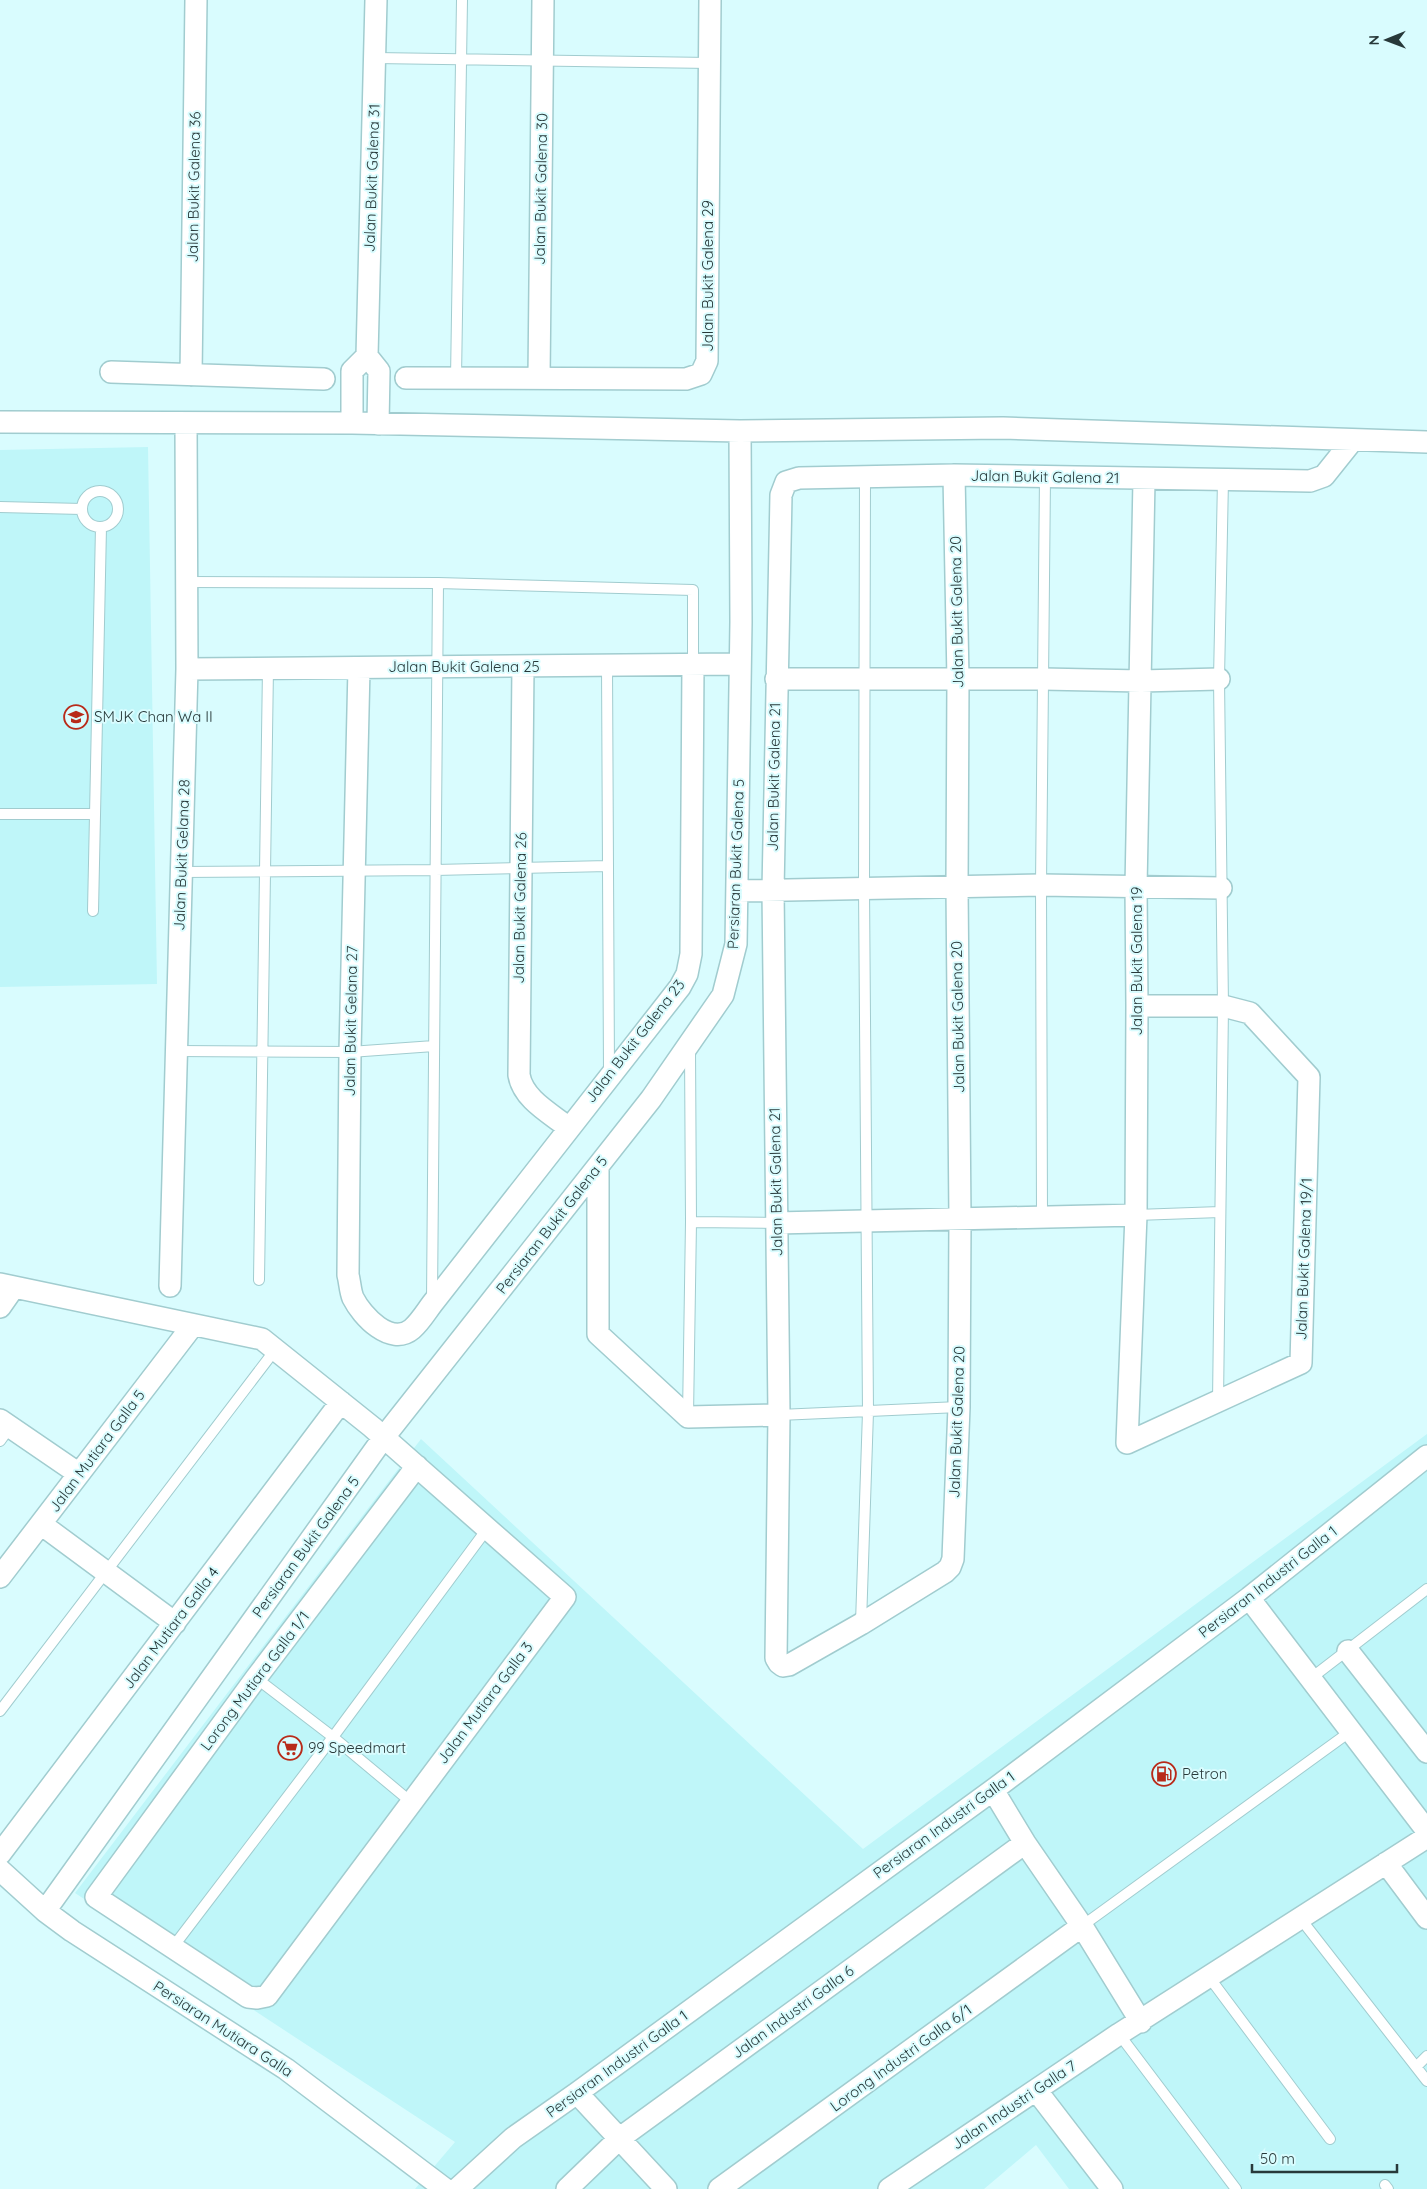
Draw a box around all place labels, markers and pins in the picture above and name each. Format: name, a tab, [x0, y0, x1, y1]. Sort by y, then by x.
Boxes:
school or university icon: SMJK Chan Wa II	[63, 704, 89, 730]
place label: SMJK Chan Wa II	[94, 707, 213, 726]
supermarket icon: 99 Speedmart	[277, 1735, 303, 1761]
place label: 99 Speedmart	[308, 1738, 406, 1757]
fuel station icon: Petron	[1151, 1761, 1177, 1787]
place label: Petron	[1182, 1764, 1228, 1783]

